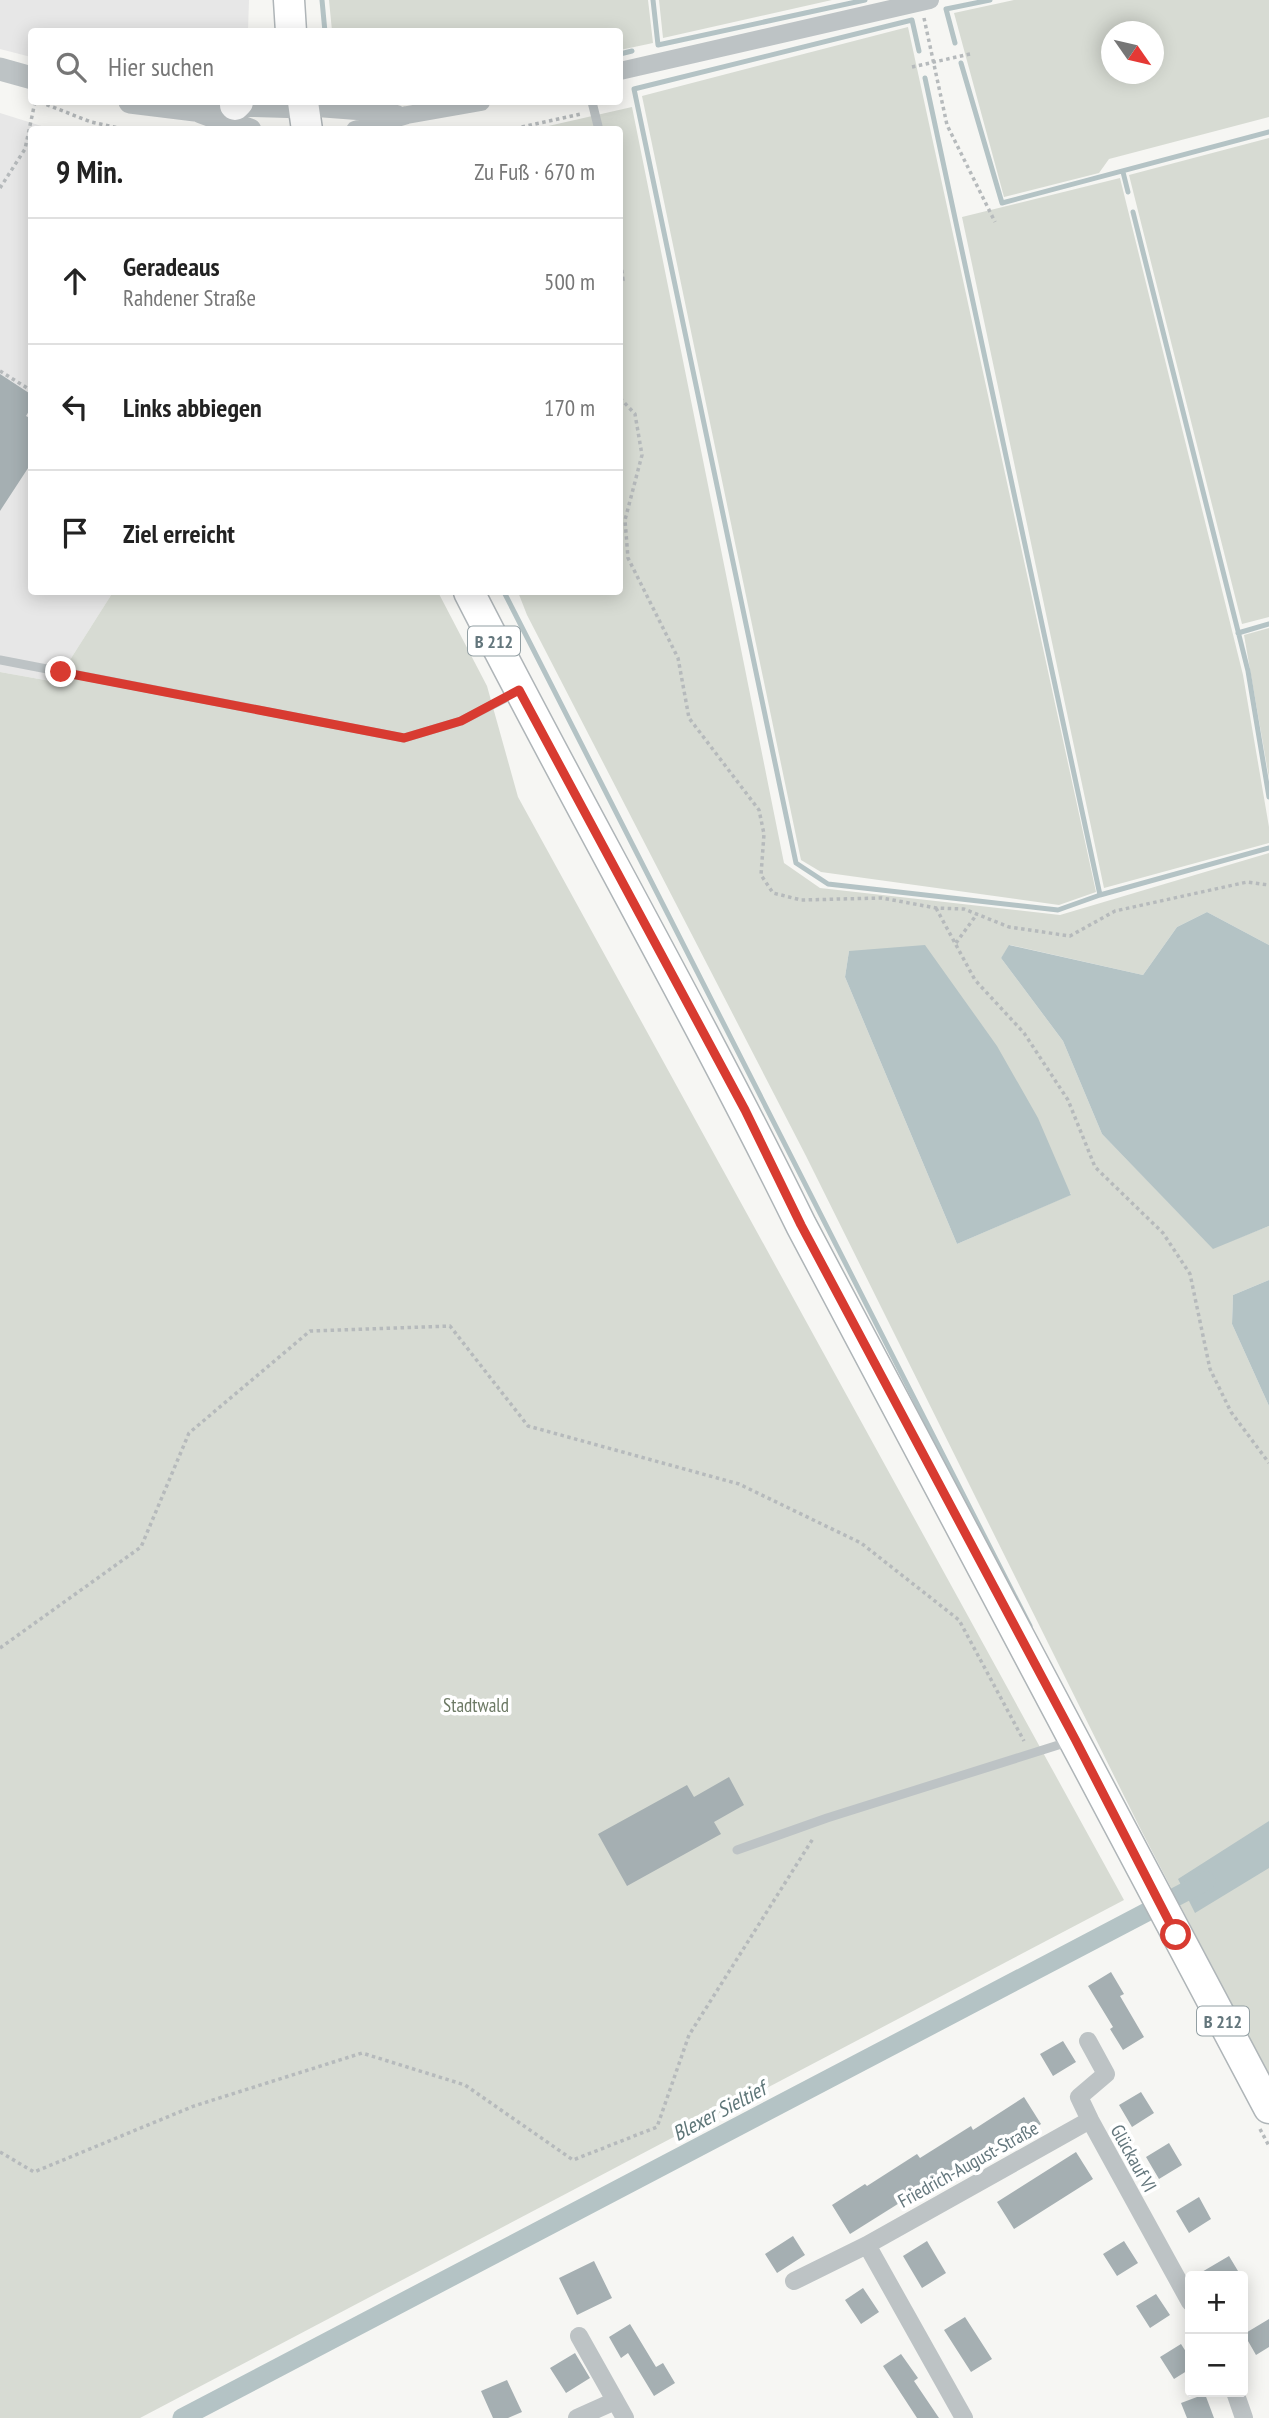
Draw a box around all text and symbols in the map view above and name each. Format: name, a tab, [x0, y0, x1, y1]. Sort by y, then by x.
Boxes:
north arrow	[1101, 21, 1164, 84]
search box	[28, 28, 623, 105]
icon: search	[52, 48, 90, 86]
text: Hier suchen	[108, 50, 214, 83]
text: 9 Min.	[56, 152, 123, 191]
text: Zu Fuß · 670 m	[474, 157, 595, 186]
text: Geradeaus	[123, 250, 220, 283]
icon: ahead	[56, 262, 94, 300]
text: 500 m	[544, 267, 595, 296]
text: Rahdener Straße	[123, 283, 256, 312]
icon: left	[56, 388, 94, 426]
text: Links abbiegen	[123, 391, 262, 424]
text: 170 m	[544, 393, 595, 422]
icon: arrive	[56, 514, 94, 552]
text: Ziel erreicht	[123, 517, 235, 550]
road number: B 212	[468, 626, 520, 656]
route end	[45, 656, 76, 687]
park label: Stadtwald	[443, 1693, 509, 1717]
route start	[1160, 1919, 1191, 1950]
road number: B 212	[1197, 2007, 1249, 2036]
water label: Blexer Sieltief	[668, 2073, 774, 2147]
street label: Friedrich-August-Straße	[894, 2115, 1043, 2213]
street label: Glückauf VI	[1106, 2120, 1162, 2196]
map controls	[1185, 2271, 1248, 2397]
button: +	[1185, 2271, 1248, 2334]
button: −	[1185, 2334, 1248, 2397]

